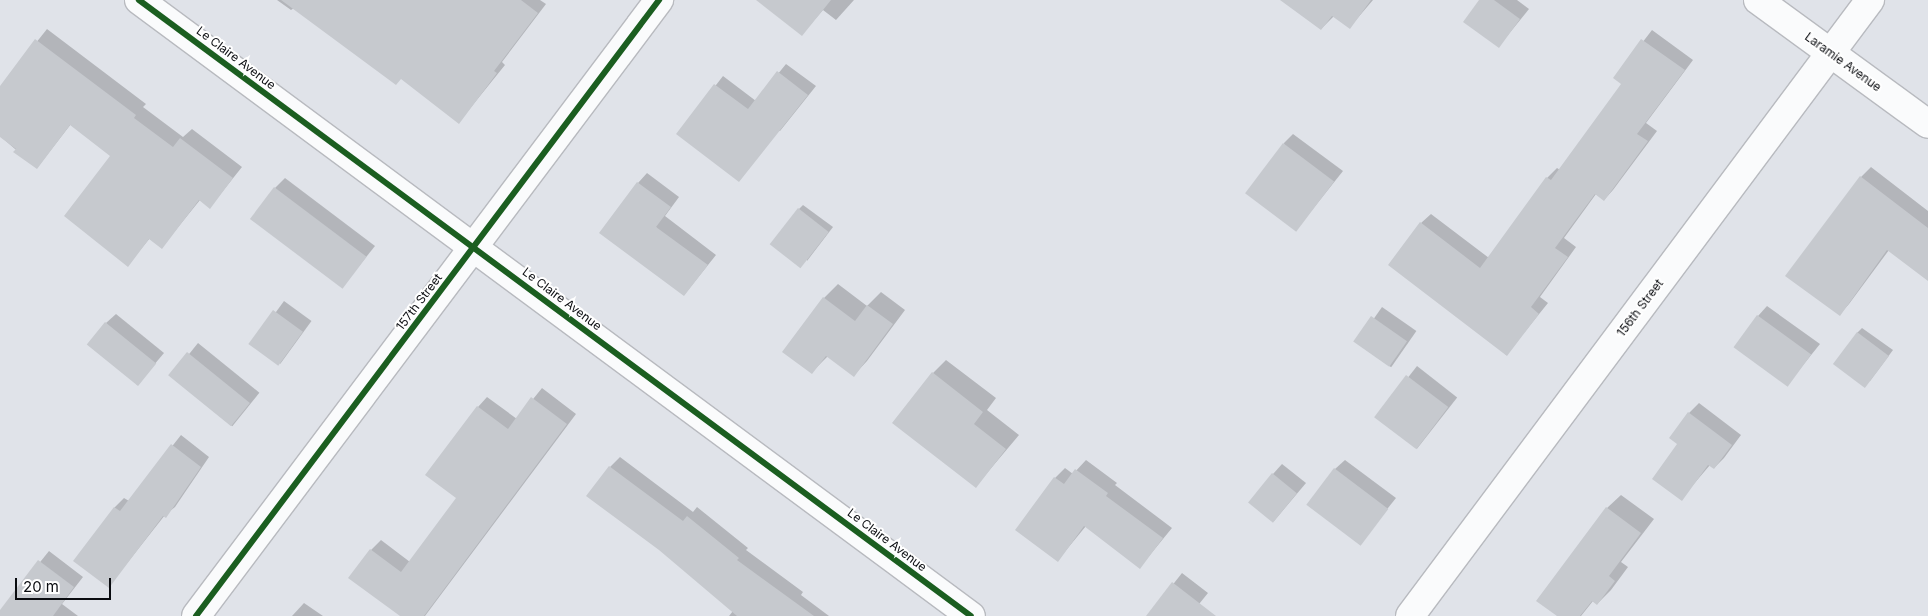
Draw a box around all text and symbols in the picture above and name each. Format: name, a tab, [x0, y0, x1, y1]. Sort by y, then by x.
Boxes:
street label: Le Claire Avenue	[194, 24, 278, 92]
street label: Laramie Avenue	[1802, 30, 1884, 94]
street label: Le Claire Avenue	[520, 265, 604, 333]
street label: 157th Street	[393, 271, 445, 333]
street label: 156th Street	[1614, 277, 1666, 339]
street label: Le Claire Avenue	[845, 506, 929, 574]
scale bar	[18, 568, 114, 600]
text: 20 m	[23, 577, 59, 596]

